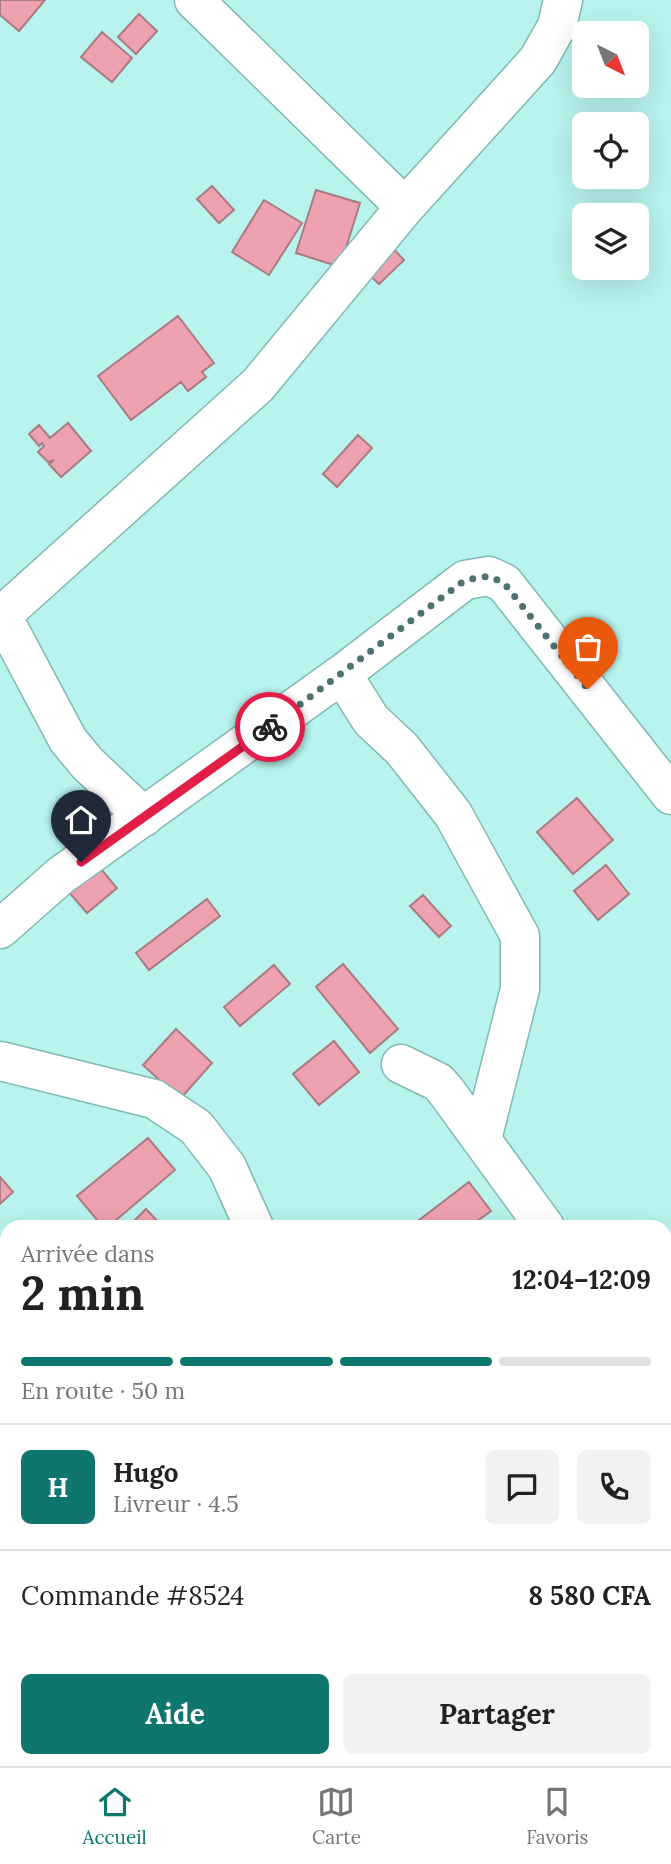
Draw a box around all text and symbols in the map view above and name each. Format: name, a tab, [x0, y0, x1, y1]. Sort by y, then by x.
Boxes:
north arrow	[572, 21, 649, 98]
map controls	[572, 21, 649, 280]
button: locate	[572, 112, 649, 189]
button: layers	[572, 203, 649, 280]
pin	[558, 617, 618, 689]
icon: bag	[569, 628, 607, 666]
courier	[235, 692, 305, 762]
icon: bike	[251, 708, 289, 746]
pin	[51, 790, 111, 862]
icon: home	[62, 801, 100, 839]
text: Arrivée dans	[21, 1239, 154, 1268]
text: 12:04–12:09	[512, 1263, 651, 1296]
text: 2 min	[21, 1264, 144, 1323]
text: En route · 50 m	[21, 1376, 185, 1405]
button: chat	[485, 1450, 559, 1524]
button: phone	[577, 1450, 651, 1524]
text: Hugo	[113, 1456, 178, 1489]
text: H	[48, 1471, 68, 1504]
text: Livreur · 4.5	[113, 1489, 239, 1518]
text: Commande #8524	[21, 1579, 244, 1612]
text: 8 580 CFA	[528, 1579, 651, 1612]
button: Aide	[21, 1674, 329, 1754]
button: Partager	[343, 1674, 651, 1754]
tab: Accueil	[83, 1783, 147, 1849]
tab: Carte	[312, 1783, 361, 1849]
tab: Favoris	[526, 1783, 588, 1849]

